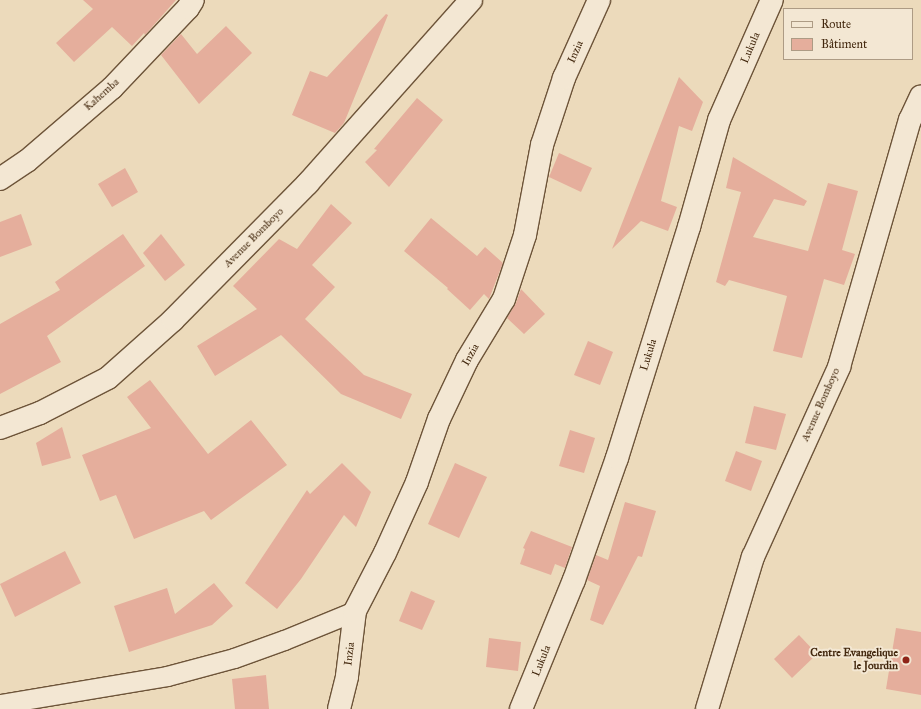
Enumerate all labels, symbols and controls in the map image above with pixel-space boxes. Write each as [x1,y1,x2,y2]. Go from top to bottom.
legend [783,8,913,60]
text: Route [821,17,851,31]
street label: Lukula [739,30,763,66]
text: Bâtiment [821,37,867,51]
street label: Inzia [565,39,587,65]
street label: Kahemba [82,76,122,114]
street label: Avenue Bomboyo [221,205,287,271]
street label: Lukula [638,337,660,373]
street label: Inzia [460,342,482,368]
street label: Avenue Bomboyo [799,366,843,444]
street label: Inzia [342,642,358,666]
street label: Lukula [530,643,554,679]
place label: Centre Evangelique le Jourdin [810,647,898,673]
marker: Centre Evangelique le Jourdin [901,655,911,665]

